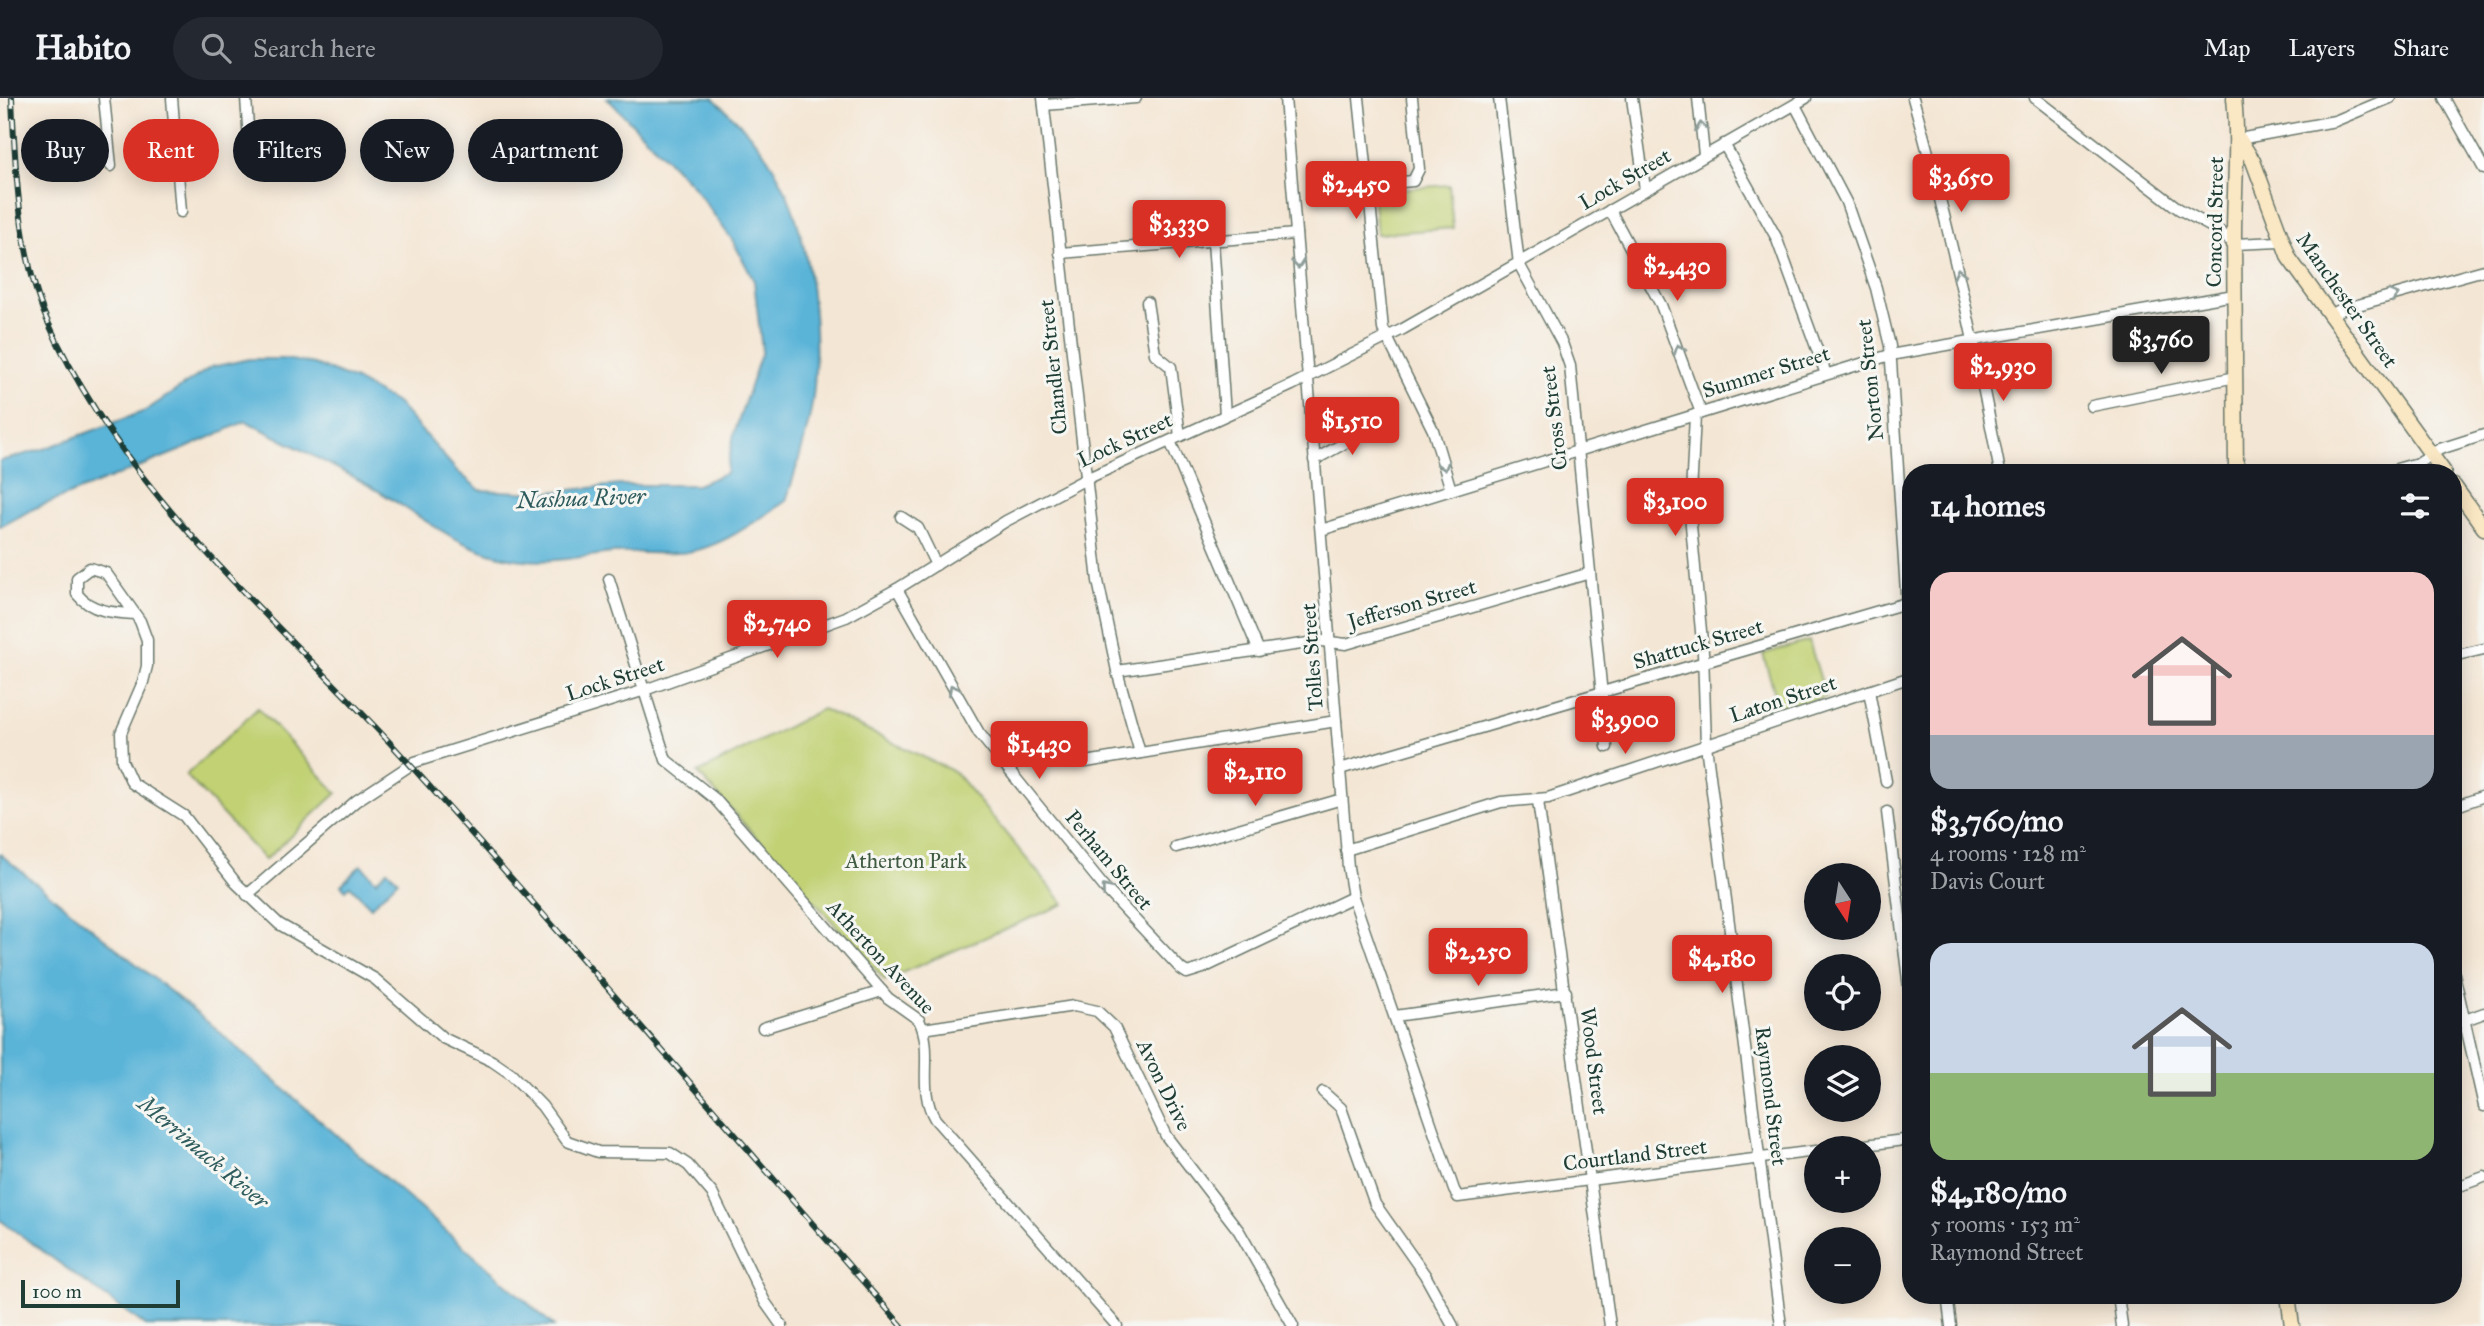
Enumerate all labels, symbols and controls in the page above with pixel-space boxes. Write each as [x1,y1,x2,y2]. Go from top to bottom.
search box [173,17,663,80]
text: Habito [35,28,131,68]
icon: search [197,29,235,67]
text: Search here [253,32,376,64]
text: Map [2204,33,2251,63]
text: Layers [2289,33,2355,63]
text: Share [2393,33,2449,63]
chip: Buy [21,119,109,182]
chip: Rent [123,119,219,182]
chip: Filters [233,119,346,182]
chip: New [360,119,454,182]
chip: Apartment [468,119,623,182]
one-way arrow [1694,121,1709,132]
street label: Lock Street [1575,142,1676,216]
pin: $3,650 [1904,155,2018,214]
street label: Concord Street [2201,156,2229,288]
pin: $2,450 [1299,162,1413,221]
text: $3,650 [1929,163,1993,191]
text: $2,450 [1322,170,1390,198]
pin: $3,330 [1122,200,1236,260]
text: $3,330 [1149,209,1209,237]
street label: Manchester Street [2291,227,2404,373]
pin: $2,430 [1620,244,1734,303]
text: $2,430 [1643,252,1711,280]
one-way arrow [1290,259,1305,270]
one-way arrow [1953,267,1967,279]
one-way arrow [2388,289,2400,303]
street label: Chandler Street [1033,298,1073,436]
pin: $3,760 [2104,316,2218,376]
street label: Norton Street [1851,317,1889,442]
text: $3,760 [2129,325,2194,353]
street label: Summer Street [1699,340,1833,404]
one-way arrow [1673,343,1687,355]
pin: $2,930 [1946,344,2060,403]
text: $2,930 [1970,352,2036,380]
street label: Cross Street [1535,364,1573,472]
pin: $1,510 [1295,398,1409,457]
text: $1,510 [1321,406,1383,434]
street label: Lock Street [1073,407,1177,473]
one-way arrow [1435,460,1450,472]
pin: $3,100 [1618,478,1732,538]
water label: Nashua River [514,482,647,514]
text: $3,100 [1643,487,1707,515]
icon: filters [2396,487,2434,525]
text: 14 homes [1930,488,2045,524]
street label: Jefferson Street [1343,573,1480,635]
pin: $2,740 [720,601,834,660]
street label: Tolles Street [1295,602,1329,712]
text: $2,740 [743,609,811,637]
street label: Shattuck Street [1630,613,1767,675]
icon: home [2119,618,2245,744]
street label: Lock Street [563,651,668,707]
street label: Laton Street [1726,669,1840,728]
one-way arrow [948,684,961,696]
pin: $3,900 [1568,696,1682,756]
text: $3,900 [1591,705,1659,733]
pin: $1,430 [982,722,1096,781]
text: $1,430 [1007,730,1071,758]
pin: $2,110 [1198,748,1312,808]
text: $2,110 [1223,757,1287,785]
text: $3,760/mo [1930,803,2063,839]
street label: Perham Street [1060,805,1159,916]
text: 4 rooms · 128 m² [1930,839,2086,867]
park label: Atherton Park [844,848,967,874]
north arrow [1804,863,1881,940]
map controls [1804,863,1881,1304]
text: Davis Court [1930,867,2045,895]
one-way arrow [1102,884,1114,897]
street label: Atherton Avenue [821,894,941,1020]
pin: $2,250 [1421,928,1535,988]
pin: $4,180 [1665,936,1779,995]
text: $2,250 [1445,937,1511,965]
text: $4,180 [1688,944,1756,972]
button: locate [1804,954,1881,1031]
icon: home [2119,989,2245,1115]
street label: Wood Street [1575,1006,1614,1117]
street label: Raymond Street [1750,1025,1793,1168]
street label: Avon Drive [1130,1034,1197,1135]
button: layers [1804,1045,1881,1122]
water label: Merrimack River [131,1088,276,1216]
street label: Courtland Street [1562,1133,1709,1177]
button: + [1804,1136,1881,1213]
text: $4,180/mo [1930,1174,2067,1210]
text: 5 rooms · 153 m² [1930,1210,2080,1238]
button: − [1804,1227,1881,1304]
text: Raymond Street [1930,1238,2083,1266]
scale bar [21,1277,180,1309]
text: 100 m [32,1280,82,1303]

